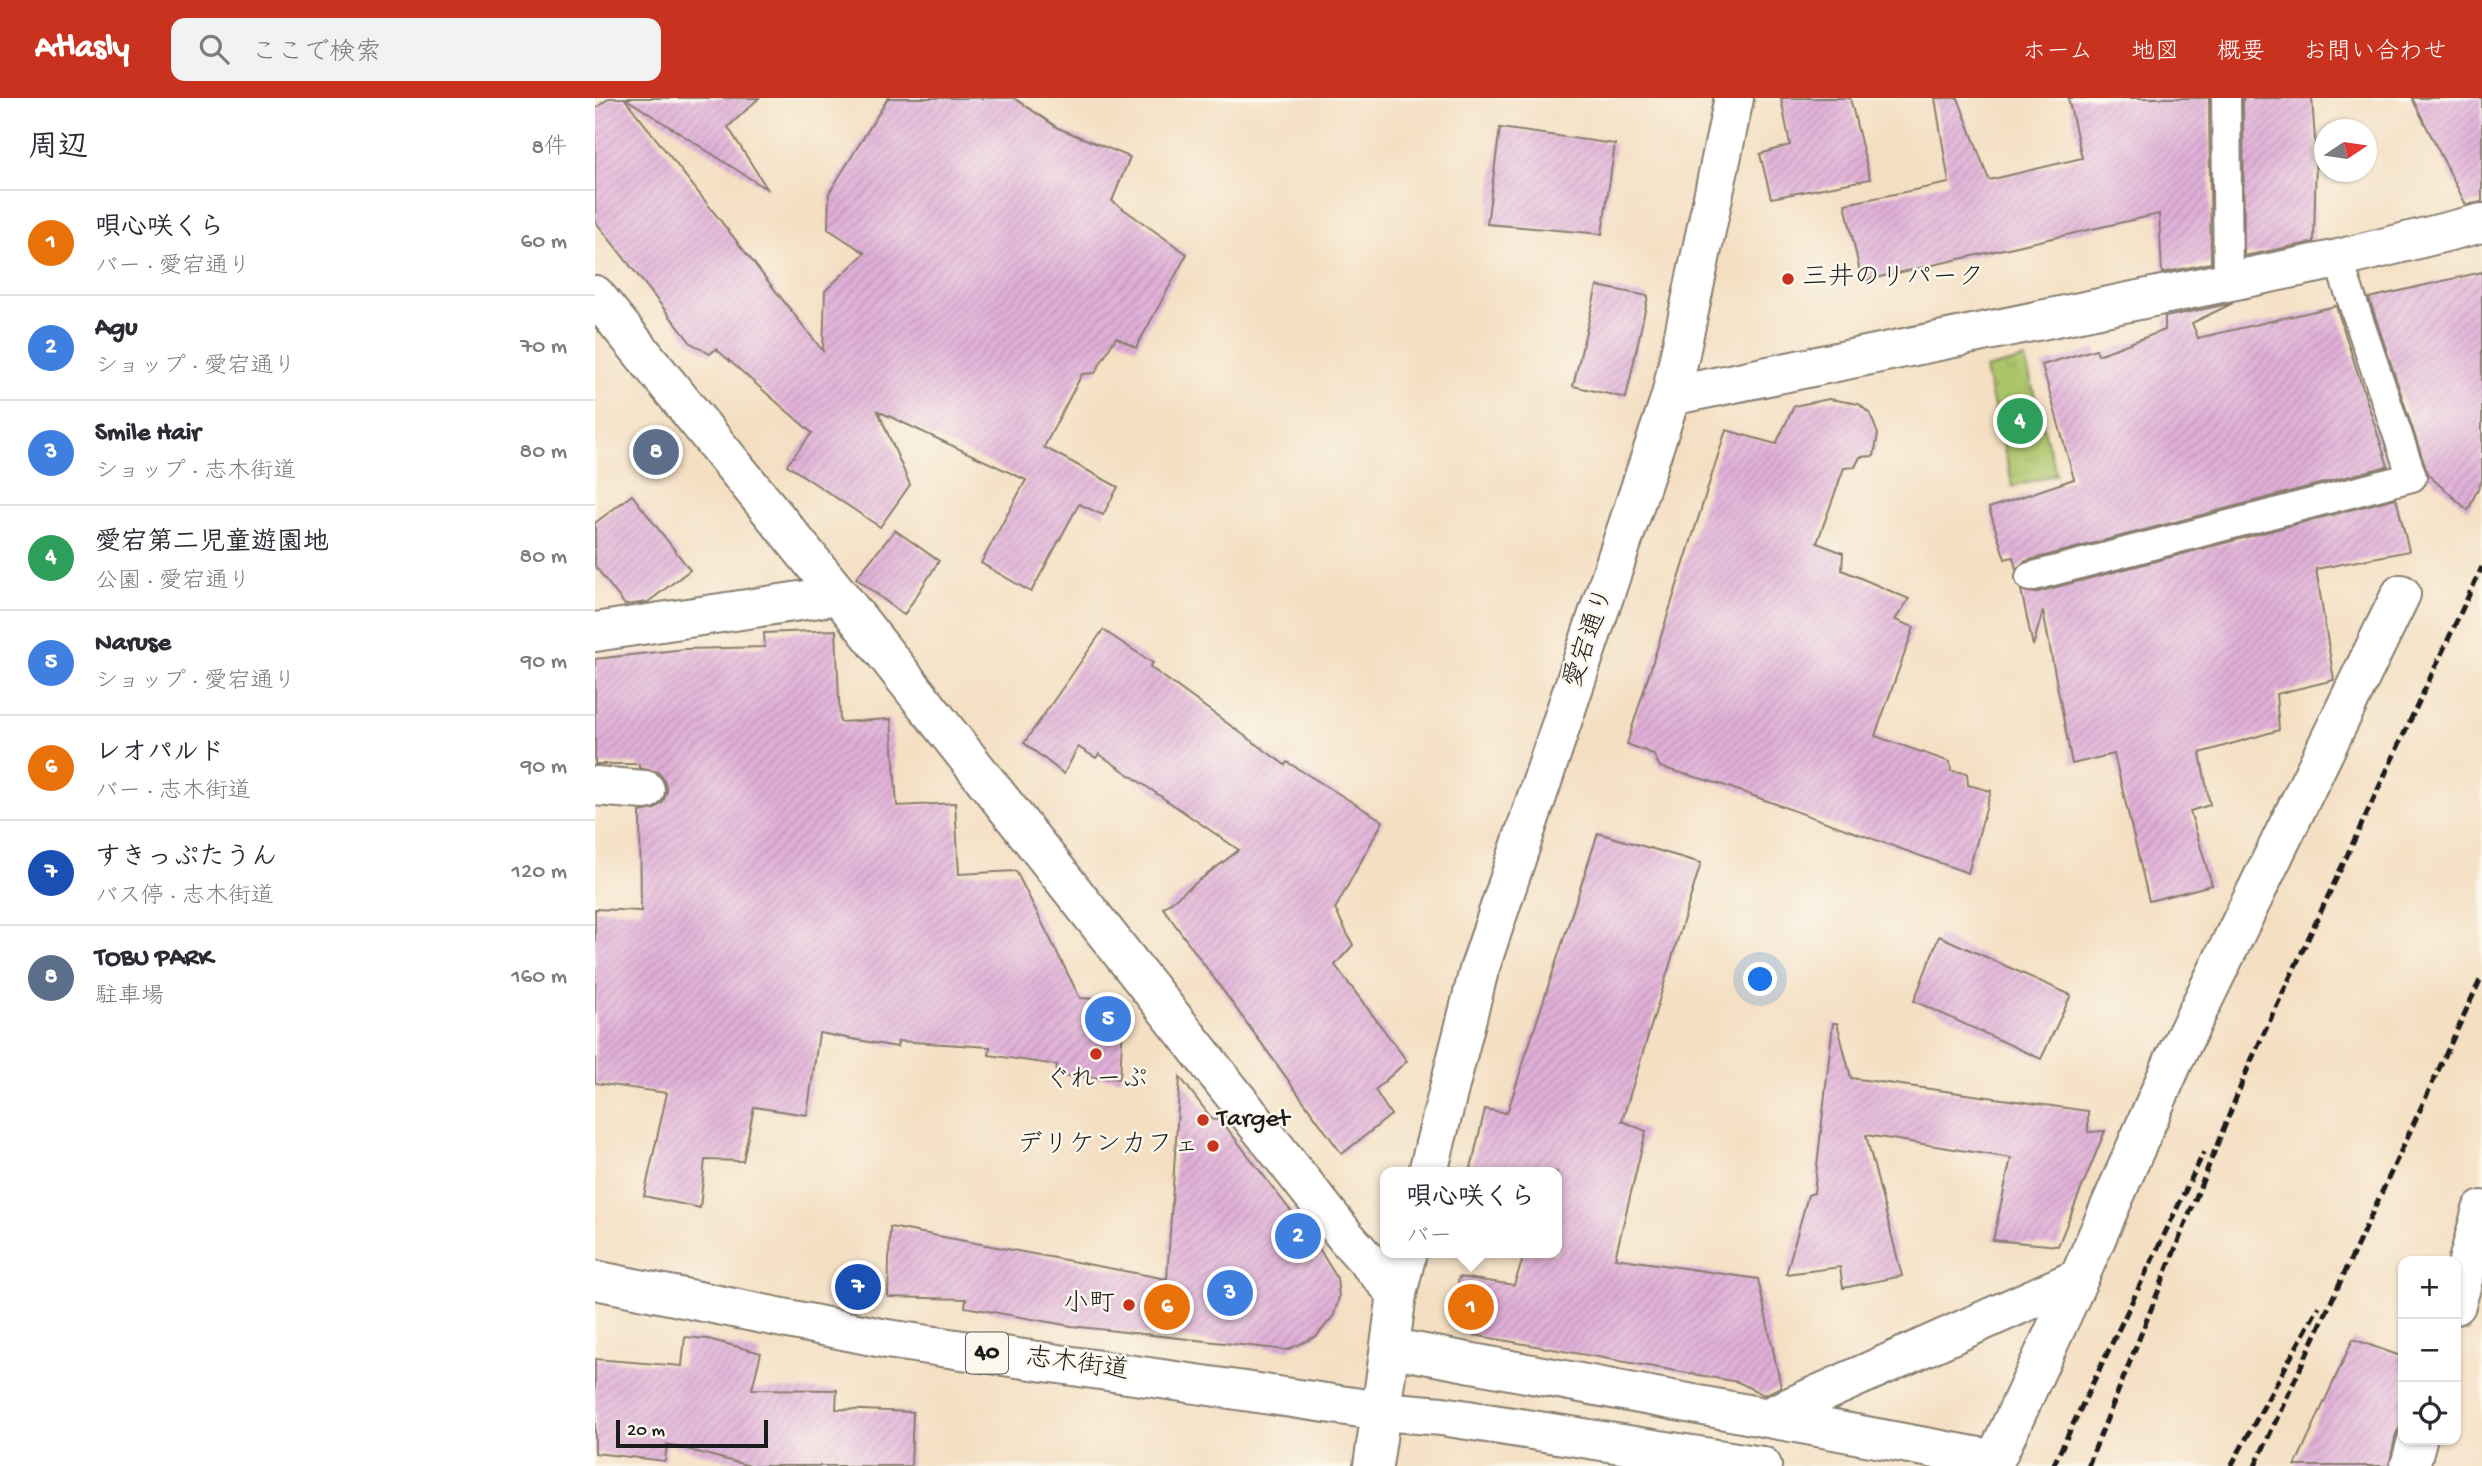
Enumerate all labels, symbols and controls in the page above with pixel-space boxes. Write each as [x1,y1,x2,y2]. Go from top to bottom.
search box [171,18,661,81]
text: Atlasly [35,30,129,68]
icon: search [195,30,233,68]
text: ここで検索 [251,39,381,70]
text: ホーム [2022,39,2093,68]
text: 地図 [2131,39,2179,68]
text: 概要 [2217,39,2265,68]
text: お問い合わせ [2303,39,2447,68]
north arrow [2314,119,2377,182]
text: 周辺 [28,132,88,167]
text: 8件 [531,135,567,162]
text: 唄心咲くら [95,214,225,245]
text: 1 [46,229,56,256]
text: 60 m [521,229,567,256]
text: バー · 愛宕通り [95,254,251,281]
place label: 三井のリパーク [1802,262,1984,295]
marker: 三井のリパーク [1780,271,1796,287]
text: Agu [95,314,137,345]
text: 2 [45,334,57,361]
text: 70 m [520,334,567,361]
text: ショップ · 愛宕通り [95,354,296,381]
pin: 4 [1997,395,2043,447]
text: Smile Hair [95,419,201,450]
pin: 8 [633,426,679,478]
text: 3 [45,439,57,466]
text: 80 m [520,439,567,466]
text: ショップ · 志木街道 [95,459,296,486]
text: 愛宕第二児童遊園地 [95,529,329,560]
text: 4 [46,544,56,571]
text: 80 m [520,544,567,571]
text: 公園 · 愛宕通り [95,569,251,596]
street label: 愛宕通り [1558,583,1623,692]
text: Naruse [95,629,171,660]
text: 5 [45,649,57,676]
text: 90 m [521,649,567,676]
text: ショップ · 愛宕通り [95,669,296,696]
text: レオパルド [95,739,225,770]
text: 6 [45,754,57,781]
text: 90 m [521,754,567,781]
text: バー · 志木街道 [95,779,251,806]
text: すきっぷたうん [95,844,277,875]
text: 7 [45,859,57,886]
text: 120 m [512,859,567,886]
text: バス停 · 志木街道 [95,884,274,911]
text: TOBU PARK [95,944,213,975]
your location [1743,962,1777,996]
text: 8 [45,964,57,991]
text: 160 m [511,964,567,991]
text: 駐車場 [95,984,164,1011]
pin: 5 [1085,993,1131,1045]
marker: ぐれーぷ [1088,1046,1104,1062]
place label: ぐれーぷ [1044,1066,1148,1097]
place label: Target [1215,1105,1292,1136]
marker: Target [1195,1112,1211,1128]
place label: デリケンカフェ [1017,1131,1199,1162]
marker: デリケンカフェ [1205,1138,1221,1154]
popup [1380,1167,1562,1258]
text: 唄心咲くら [1406,1184,1536,1215]
pin: 2 [1275,1210,1321,1262]
text: バー [1406,1224,1452,1251]
map controls [2398,1256,2461,1445]
button: + [2398,1256,2461,1319]
pin: 7 [835,1261,881,1313]
pin: 3 [1207,1267,1253,1319]
pin: 6 [1144,1281,1190,1333]
pin: 1 [1448,1281,1494,1333]
place label: 小町 [1063,1289,1115,1321]
marker: 小町 [1121,1297,1137,1313]
button: − [2398,1319,2461,1382]
road number: 40 [966,1332,1008,1373]
street label: 志木街道 [1023,1341,1131,1389]
button: locate [2398,1382,2461,1445]
scale bar [616,1417,768,1449]
text: 20 m [627,1420,665,1443]

